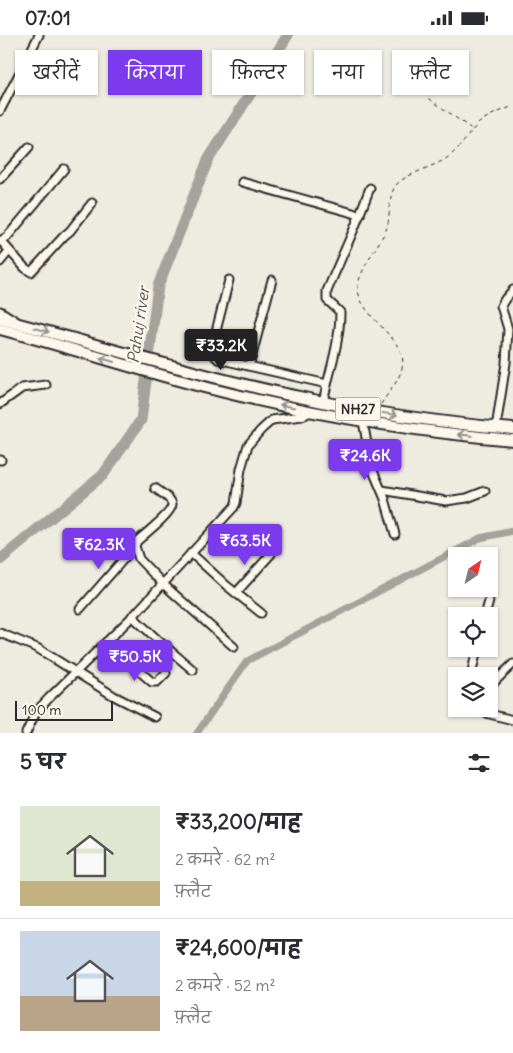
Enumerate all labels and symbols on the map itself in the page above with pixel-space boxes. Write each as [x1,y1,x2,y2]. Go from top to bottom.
water label: Pahuj river [123,283,154,365]
one-way arrow [34,326,50,335]
pin: ₹33.2K [180,329,262,371]
one-way arrow [99,354,115,364]
road number: NH27 [336,397,380,421]
one-way arrow [279,401,295,410]
one-way arrow [382,409,398,419]
one-way arrow [457,430,473,440]
pin: ₹24.6K [324,439,406,481]
pin: ₹63.5K [204,523,286,566]
pin: ₹62.3K [58,527,140,570]
north arrow [448,547,498,597]
pin: ₹50.5K [94,639,176,682]
scale bar [15,698,112,721]

